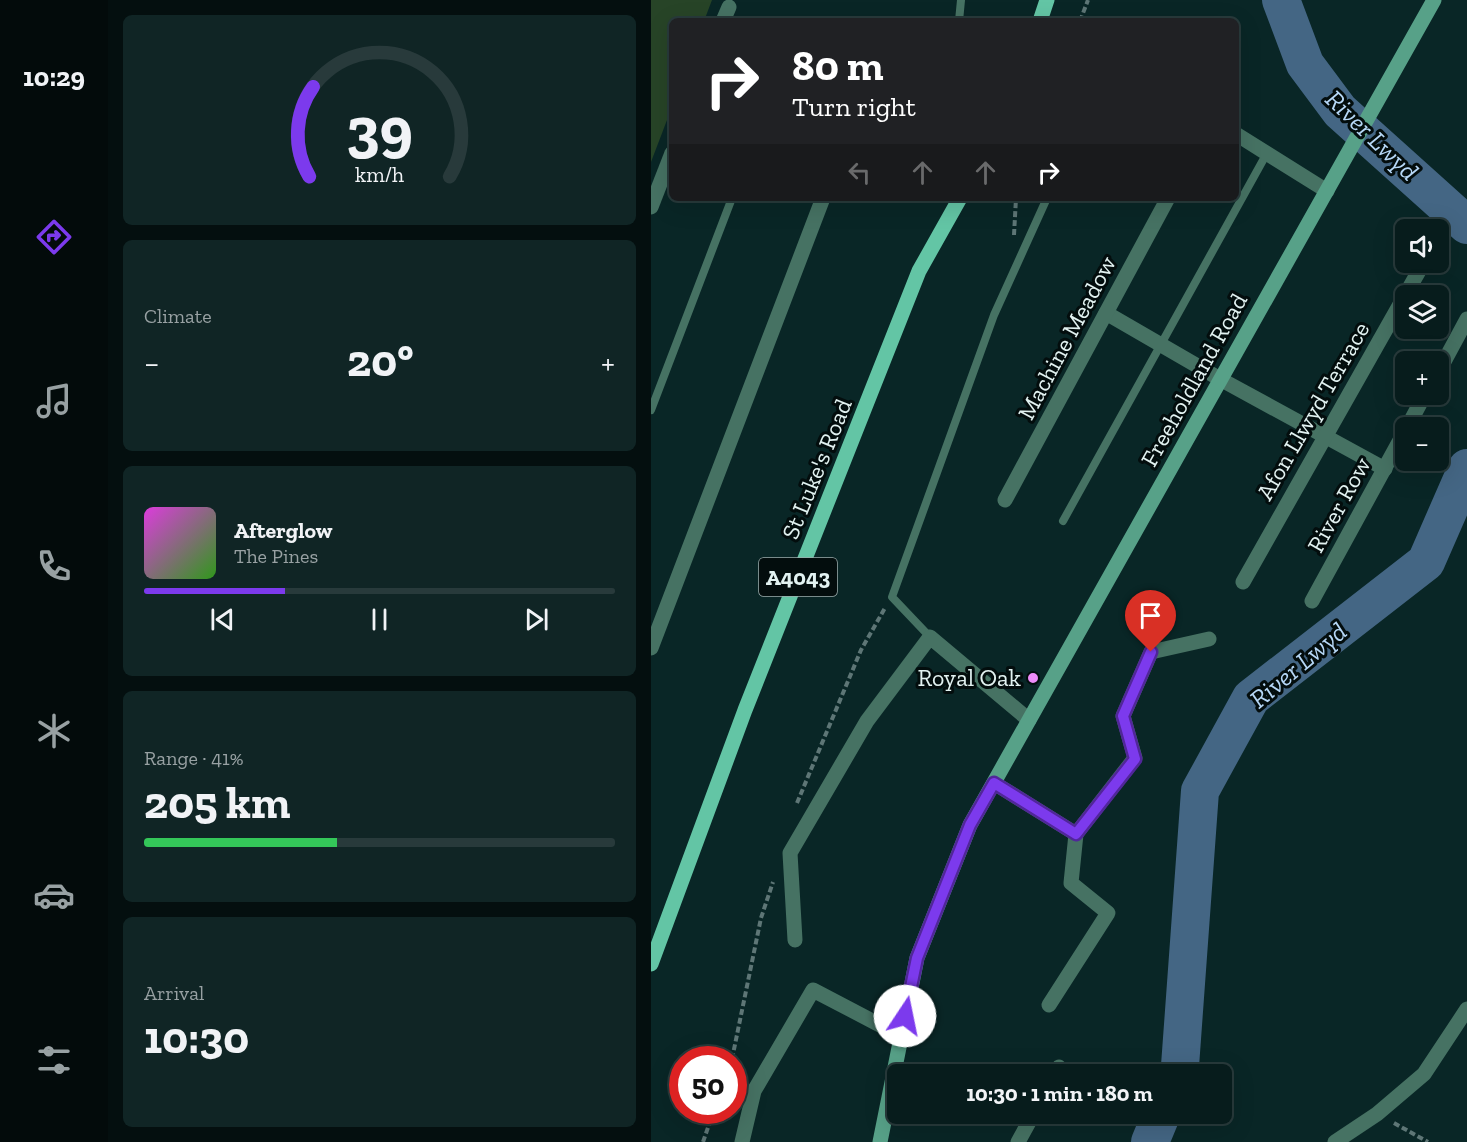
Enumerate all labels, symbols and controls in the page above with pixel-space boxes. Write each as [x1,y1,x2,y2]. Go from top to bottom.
text: 80 m [792,40,883,91]
icon: right [693,42,771,120]
text: 10:29 [23,61,85,93]
water label: River Lwyd [1319,83,1425,187]
text: Turn right [792,91,916,123]
text: 39 [346,92,413,167]
icon: left [843,156,876,189]
icon: ahead [906,156,939,189]
icon: ahead [969,156,1002,189]
icon: right [1032,156,1065,189]
text: km/h [355,163,404,188]
icon: directions [33,216,75,258]
map controls [1395,219,1449,471]
button: sound [1395,219,1449,273]
street label: Machine Meadow [1011,250,1122,425]
button: layers [1395,285,1449,339]
street label: Freeholdland Road [1134,288,1253,471]
text: Climate [144,304,212,328]
street label: Afon Llwyd Terrace [1250,316,1375,505]
text: 20° [347,334,413,388]
text: − [144,343,159,382]
text: + [601,343,615,382]
button: + [1395,351,1449,405]
icon: music [33,380,75,422]
street label: St Luke's Road [775,394,858,543]
button: − [1395,417,1449,471]
street label: River Row [1301,452,1377,557]
text: Afterglow [234,517,332,544]
text: The Pines [234,544,318,568]
icon: phone [33,545,75,587]
road number: A4043 [759,558,837,596]
pin [1125,590,1176,652]
icon: arrive [1134,599,1167,632]
icon: previous [206,603,239,636]
icon: pause [363,603,396,636]
icon: next [520,603,553,636]
water label: River Lwyd [1243,615,1353,715]
place label: Royal Oak [917,663,1022,692]
marker: Royal Oak [1026,671,1040,685]
icon: climate [33,710,75,752]
text: Range · 41% [144,746,244,770]
text: 205 km [144,776,290,830]
icon: car [33,874,75,916]
text: Arrival [144,981,204,1005]
position arrow [873,984,937,1048]
text: 10:30 [144,1011,249,1065]
icon: filters [33,1039,75,1081]
speed limit sign: 50 [669,1046,747,1124]
text: 10:30 · 1 min · 180 m [966,1080,1153,1107]

